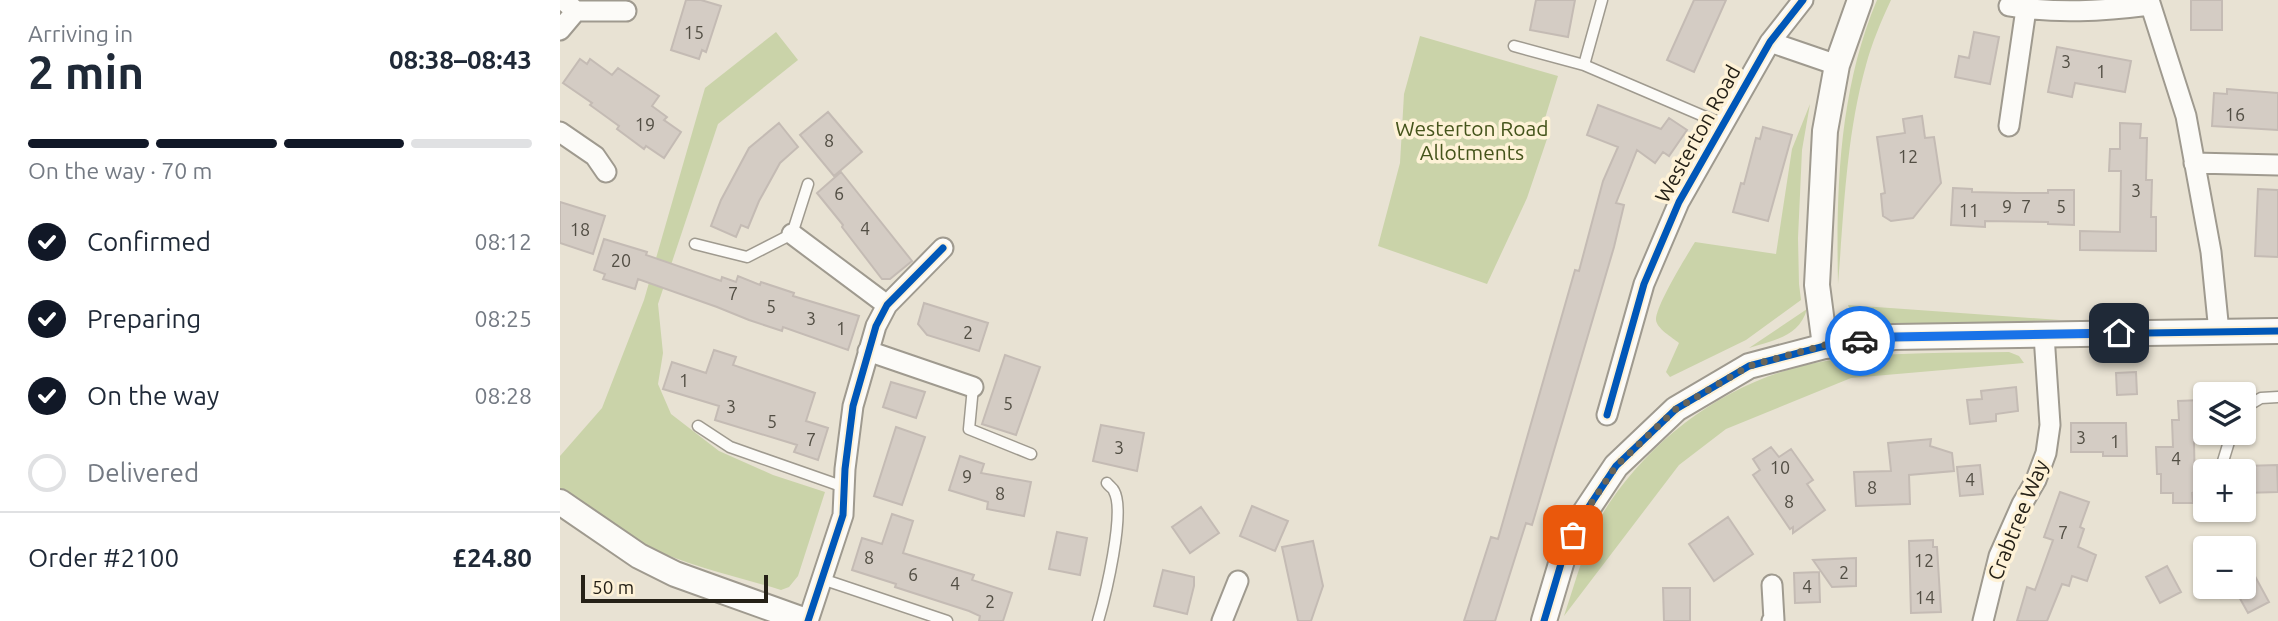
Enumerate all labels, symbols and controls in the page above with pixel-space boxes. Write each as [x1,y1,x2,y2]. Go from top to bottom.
text: Arriving in [28,21,133,46]
house number: 15 [684,22,704,42]
text: 08:38–08:43 [389,45,532,74]
text: 2 min [28,46,144,98]
house number: 3 [2061,51,2071,71]
street label: Westerton Road [1649,61,1745,206]
house number: 1 [2096,61,2106,81]
house number: 16 [2225,104,2245,124]
house number: 19 [635,114,655,134]
park label: Westerton Road Allotments [1395,116,1549,164]
house number: 8 [824,130,834,150]
house number: 12 [1898,146,1918,166]
text: On the way · 70 m [28,158,212,183]
house number: 3 [2131,180,2141,200]
house number: 6 [834,183,844,203]
house number: 9 [2002,196,2012,216]
house number: 7 [2021,196,2031,216]
house number: 5 [2056,196,2066,216]
house number: 11 [1959,200,1979,220]
house number: 4 [860,218,870,238]
house number: 18 [570,219,590,239]
icon: check [28,223,66,261]
text: Confirmed [87,227,211,256]
text: 08:12 [474,229,532,254]
house number: 20 [611,250,631,270]
house number: 7 [728,283,738,303]
house number: 5 [766,296,776,316]
icon: check [28,300,66,338]
pin [2089,303,2149,363]
text: Preparing [87,304,201,333]
text: 08:25 [474,306,532,331]
courier [1825,306,1895,376]
house number: 3 [806,308,816,328]
icon: home [2100,314,2138,352]
house number: 1 [836,318,846,338]
house number: 2 [963,322,973,342]
icon: car [1841,322,1879,360]
house number: 1 [679,370,689,390]
icon: check [28,377,66,415]
text: On the way [87,381,219,410]
map controls [2193,382,2256,599]
button: layers [2193,382,2256,445]
text: 08:28 [474,383,532,408]
house number: 5 [1003,393,1013,413]
house number: 3 [726,396,736,416]
house number: 5 [767,411,777,431]
house number: 3 [2076,427,2086,447]
house number: 7 [806,429,816,449]
house number: 1 [2110,431,2120,451]
house number: 3 [1114,437,1124,457]
house number: 4 [2171,448,2181,468]
street label: Crabtree Way [1982,456,2052,583]
house number: 10 [1770,457,1790,477]
text: Delivered [87,458,199,487]
button: + [2193,459,2256,522]
house number: 9 [962,466,972,486]
house number: 4 [1965,469,1975,489]
house number: 8 [1867,477,1877,497]
house number: 8 [995,483,1005,503]
house number: 8 [1784,491,1794,511]
pin [1543,505,1603,565]
icon: bag [1554,516,1592,554]
house number: 7 [2058,522,2068,542]
button: − [2193,536,2256,599]
text: Order #2100 [28,543,179,572]
text: £24.80 [452,543,532,572]
house number: 8 [864,547,874,567]
house number: 12 [1914,550,1934,570]
house number: 2 [1839,562,1849,582]
house number: 6 [908,564,918,584]
scale bar [581,572,768,604]
house number: 4 [950,573,960,593]
text: 50 m [592,576,634,598]
house number: 4 [1802,576,1812,596]
house number: 14 [1915,587,1935,607]
house number: 2 [985,591,995,611]

